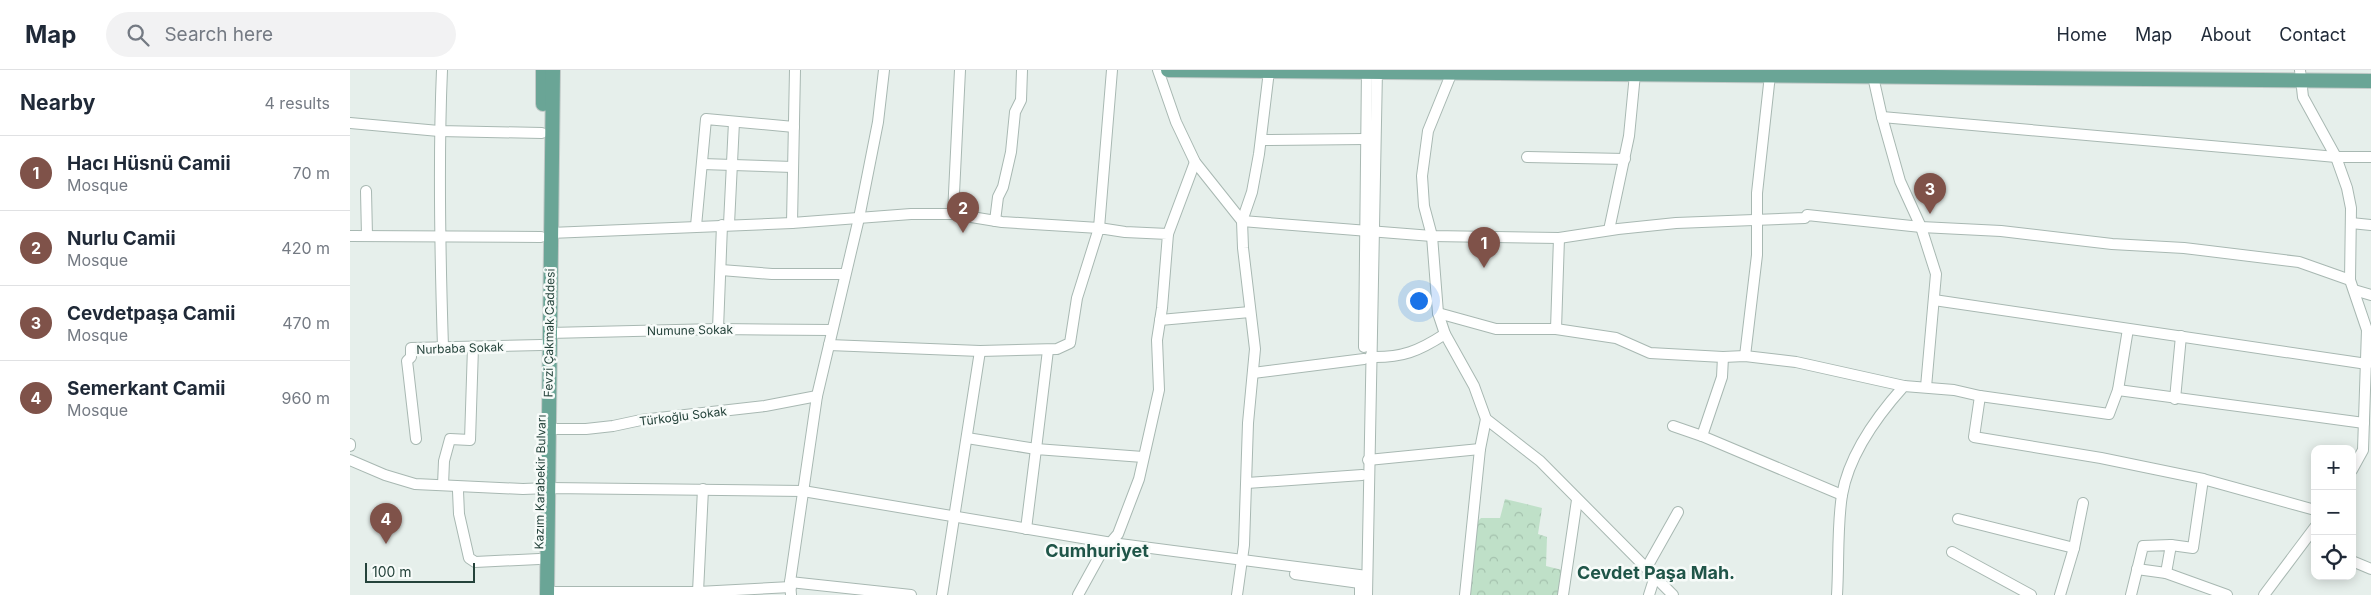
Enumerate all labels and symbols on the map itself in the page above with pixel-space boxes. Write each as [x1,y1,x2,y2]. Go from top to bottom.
pin: 3 [1914,173,1946,214]
pin: 2 [947,192,979,233]
pin: 1 [1468,227,1500,268]
street label: Fevzi Çakmak Caddesi [540,268,558,398]
your location [1406,288,1432,314]
street label: Numune Sokak [647,322,734,338]
street label: Nurbaba Sokak [416,339,504,357]
street label: Türkoğlu Sokak [638,403,728,429]
street label: Kazım Karabekir Bulvarı [531,414,549,550]
pin: 4 [370,503,402,544]
district label: Cumhuriyet [1045,540,1149,561]
scale bar [365,560,475,583]
district label: Cevdet Paşa Mah. [1577,562,1735,583]

